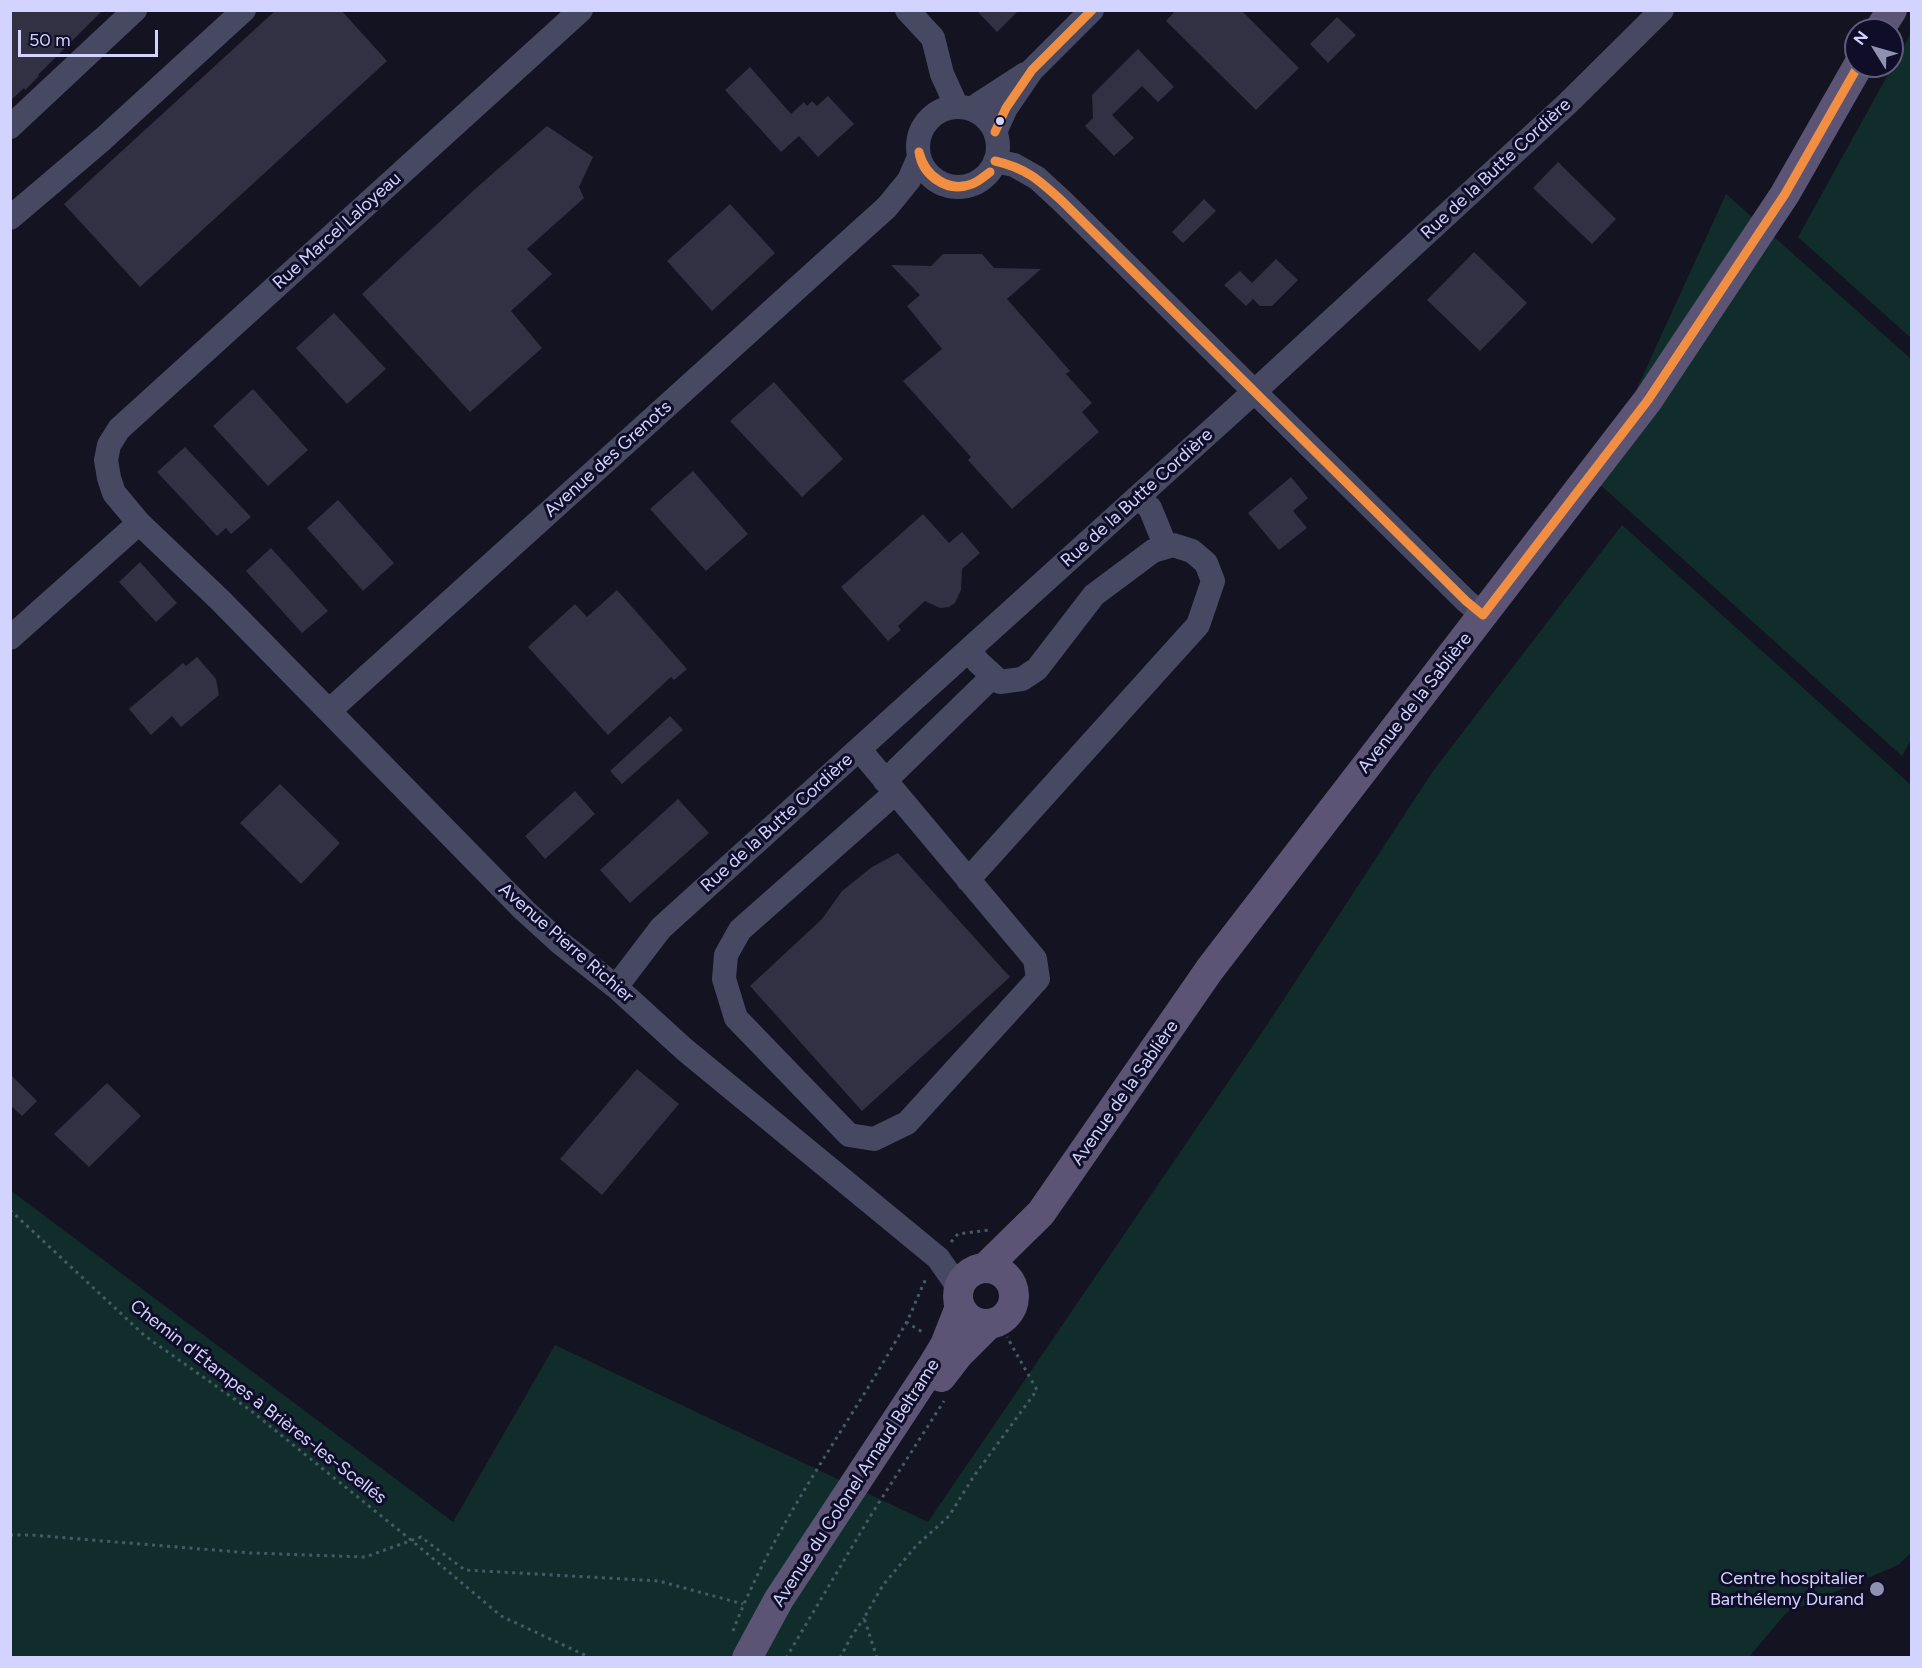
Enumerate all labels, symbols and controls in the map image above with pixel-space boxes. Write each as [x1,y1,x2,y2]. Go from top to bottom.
scale bar [21,18,160,56]
north arrow [1844,18,1904,78]
text: N [1850,27,1872,49]
text: 50 m [29,29,71,51]
street label: Rue de la Butte Cordière [1417,94,1575,244]
unlabelled marker [994,115,1006,127]
street label: Rue Marcel Laloyeau [268,168,406,294]
street label: Avenue des Grenots [540,396,676,522]
street label: Rue de la Butte Cordière [1057,424,1217,572]
street label: Avenue de la Sablière [1353,628,1477,778]
street label: Rue de la Butte Cordière [697,749,857,897]
street label: Avenue Pierre Richier [494,879,638,1007]
street label: Avenue de la Sablière [1067,1016,1183,1170]
street label: Chemin d'Étampes à Brières-les-Scellés [126,1295,390,1509]
street label: Avenue du Colonel Arnaud Beltrame [768,1355,944,1611]
place label: Centre hospitalier Barthélemy Durand [1710,1568,1864,1610]
marker: Centre hospitalier Barthélemy Durand [1868,1580,1886,1598]

